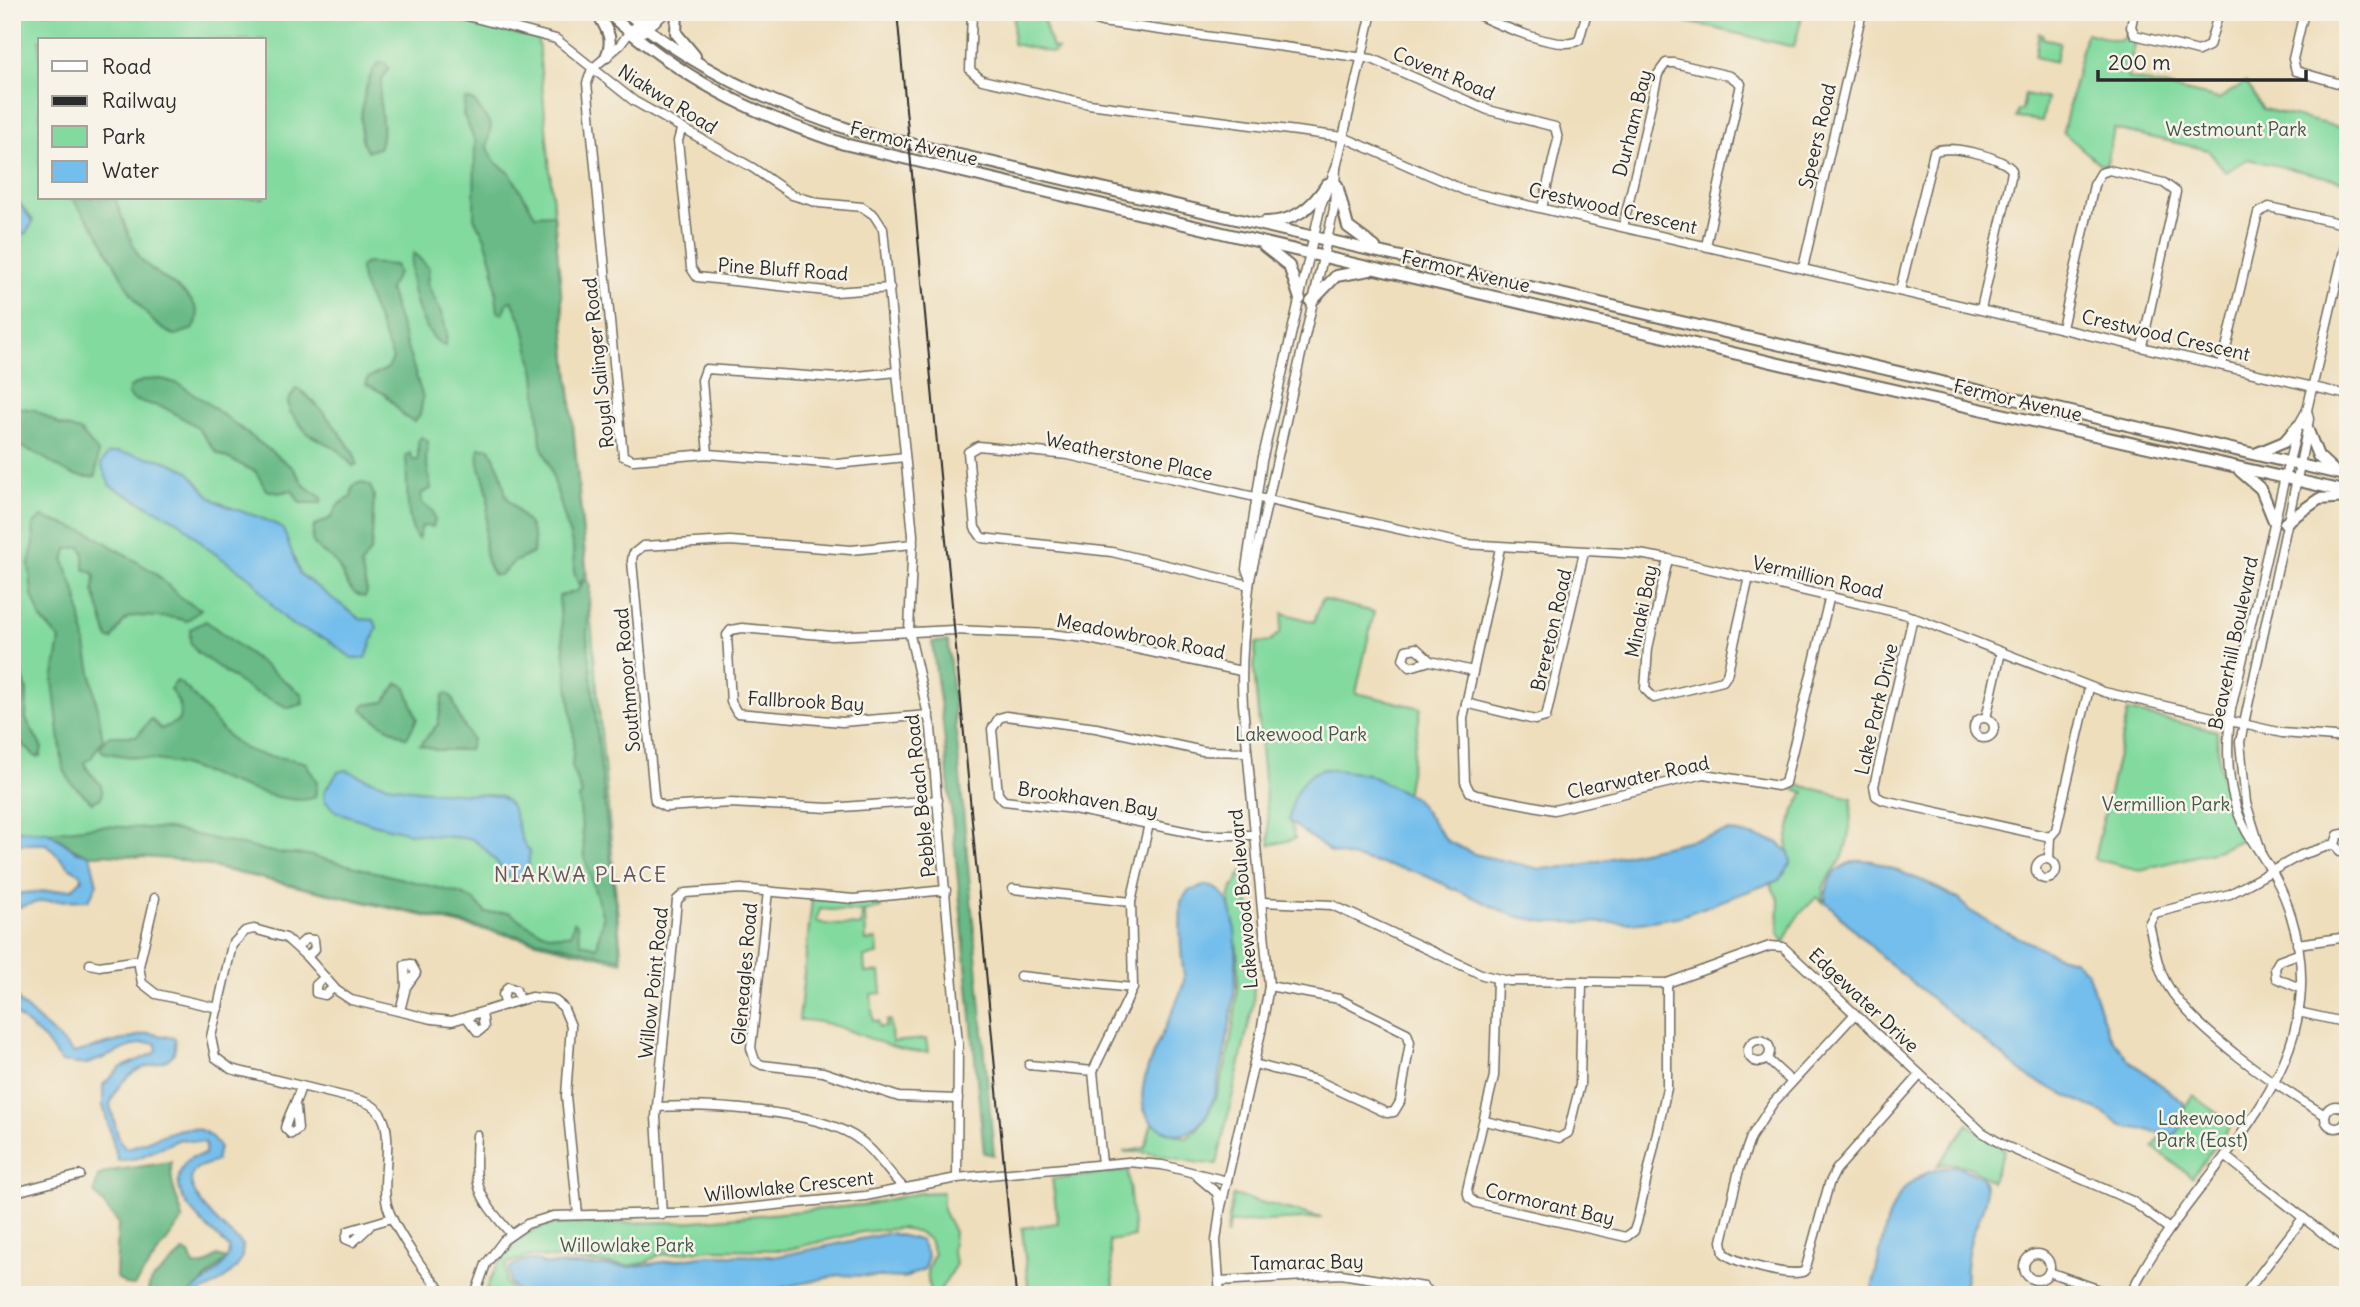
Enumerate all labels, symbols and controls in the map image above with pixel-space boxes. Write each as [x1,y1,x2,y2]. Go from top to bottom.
legend [38,38,266,200]
scale bar [2098,38,2306,82]
street label: Covent Road [1389,41,1499,105]
text: 200 m [2108,49,2171,76]
text: Road [102,53,151,80]
street label: Niakwa Road [614,59,722,139]
street label: Durham Bay [1607,67,1657,179]
street label: Speers Road [1793,81,1841,191]
text: Railway [102,87,177,114]
street label: Fermor Avenue [848,116,980,170]
park label: Westmount Park [2165,117,2307,141]
text: Park [102,123,145,150]
text: Water [102,157,160,184]
street label: Crestwood Crescent [1526,177,1700,239]
street label: Fermor Avenue [1399,245,1533,297]
street label: Pine Bluff Road [717,252,849,286]
street label: Royal Salinger Road [577,276,619,450]
street label: Crestwood Crescent [2079,304,2253,366]
street label: Fermor Avenue [1951,374,2085,426]
street label: Weatherstone Place [1043,427,1215,485]
street label: Vermillion Road [1750,550,1886,604]
street label: Beaverhill Boulevard [2203,554,2263,732]
street label: Minaki Bay [1620,563,1662,659]
street label: Brereton Road [1525,567,1577,693]
street label: Southmoor Road [609,607,645,753]
street label: Meadowbrook Road [1055,608,1227,664]
street label: Lake Park Drive [1849,641,1903,777]
street label: Fallbrook Bay [747,686,865,716]
street label: Pebble Beach Road [899,713,941,879]
park label: Lakewood Park [1235,722,1367,746]
street label: Clearwater Road [1565,750,1711,804]
street label: Brookhaven Bay [1016,776,1160,822]
park label: Vermillion Park [2102,792,2230,816]
street label: Lakewood Boulevard [1223,808,1263,990]
district label: NIAKWA PLACE [494,861,668,888]
street label: Gleneagles Road [726,902,762,1046]
street label: Willow Point Road [633,906,673,1060]
street label: Edgewater Drive [1804,943,1924,1057]
park label: Lakewood Park (East) [2156,1106,2248,1152]
street label: Willowlake Crescent [703,1165,875,1207]
street label: Cormorant Bay [1483,1177,1617,1231]
park label: Willowlake Park [560,1233,694,1257]
street label: Tamarac Bay [1250,1249,1364,1275]

